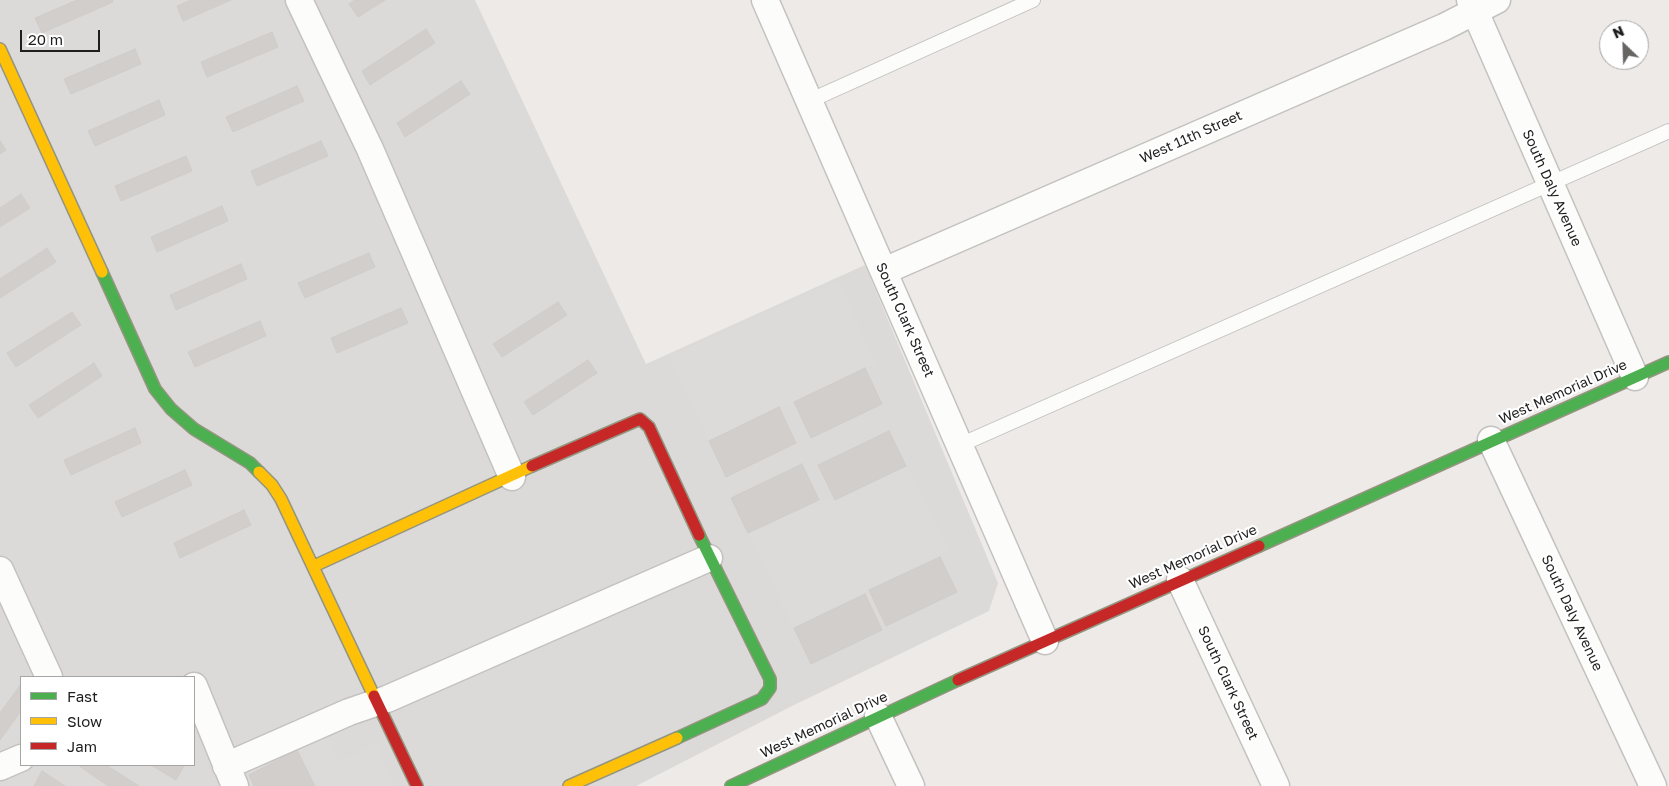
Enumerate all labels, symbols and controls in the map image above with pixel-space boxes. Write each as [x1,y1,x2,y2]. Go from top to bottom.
scale bar [22,20,102,52]
north arrow [1599,20,1649,70]
text: N [1610,22,1626,42]
text: 20 m [28,30,63,48]
street label: West 11th Street [1137,107,1245,167]
street label: South Daly Avenue [1519,127,1585,249]
street label: South Clark Street [872,260,938,380]
street label: West Memorial Drive [1496,356,1630,428]
street label: West Memorial Drive [1126,521,1260,593]
street label: South Daly Avenue [1538,552,1606,674]
street label: South Clark Street [1194,623,1262,743]
legend [20,676,195,766]
text: Fast [67,687,98,705]
street label: West Memorial Drive [758,688,890,762]
text: Slow [67,712,102,730]
text: Jam [67,737,97,755]

